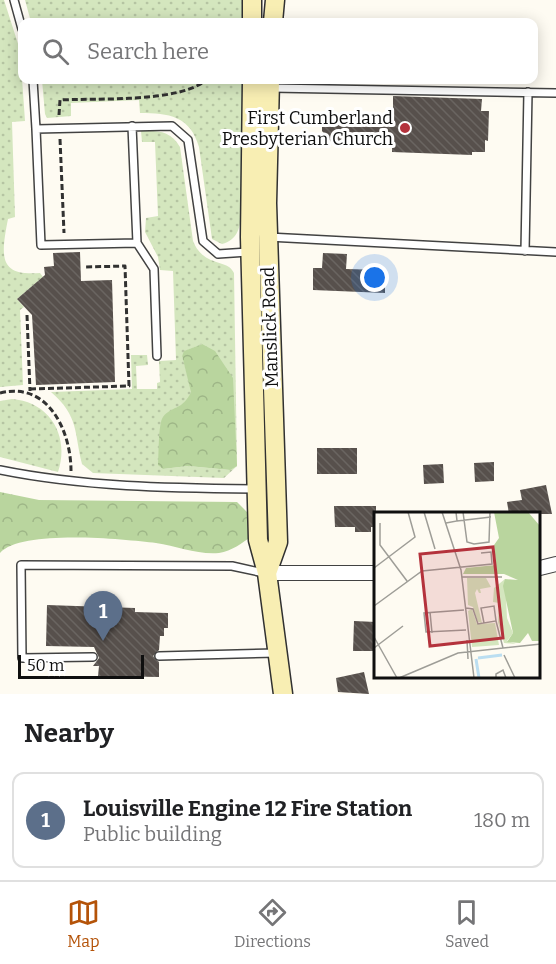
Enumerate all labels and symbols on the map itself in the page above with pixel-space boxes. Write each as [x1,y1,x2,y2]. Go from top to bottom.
place label: First Cumberland Presbyterian Church [222,107,393,150]
marker: First Cumberland Presbyterian Church [398,121,412,135]
your location [360,263,389,292]
street label: Manslick Road [257,266,283,388]
inset map [374,512,541,679]
pin: 1 [84,592,122,641]
scale bar [18,652,144,680]

